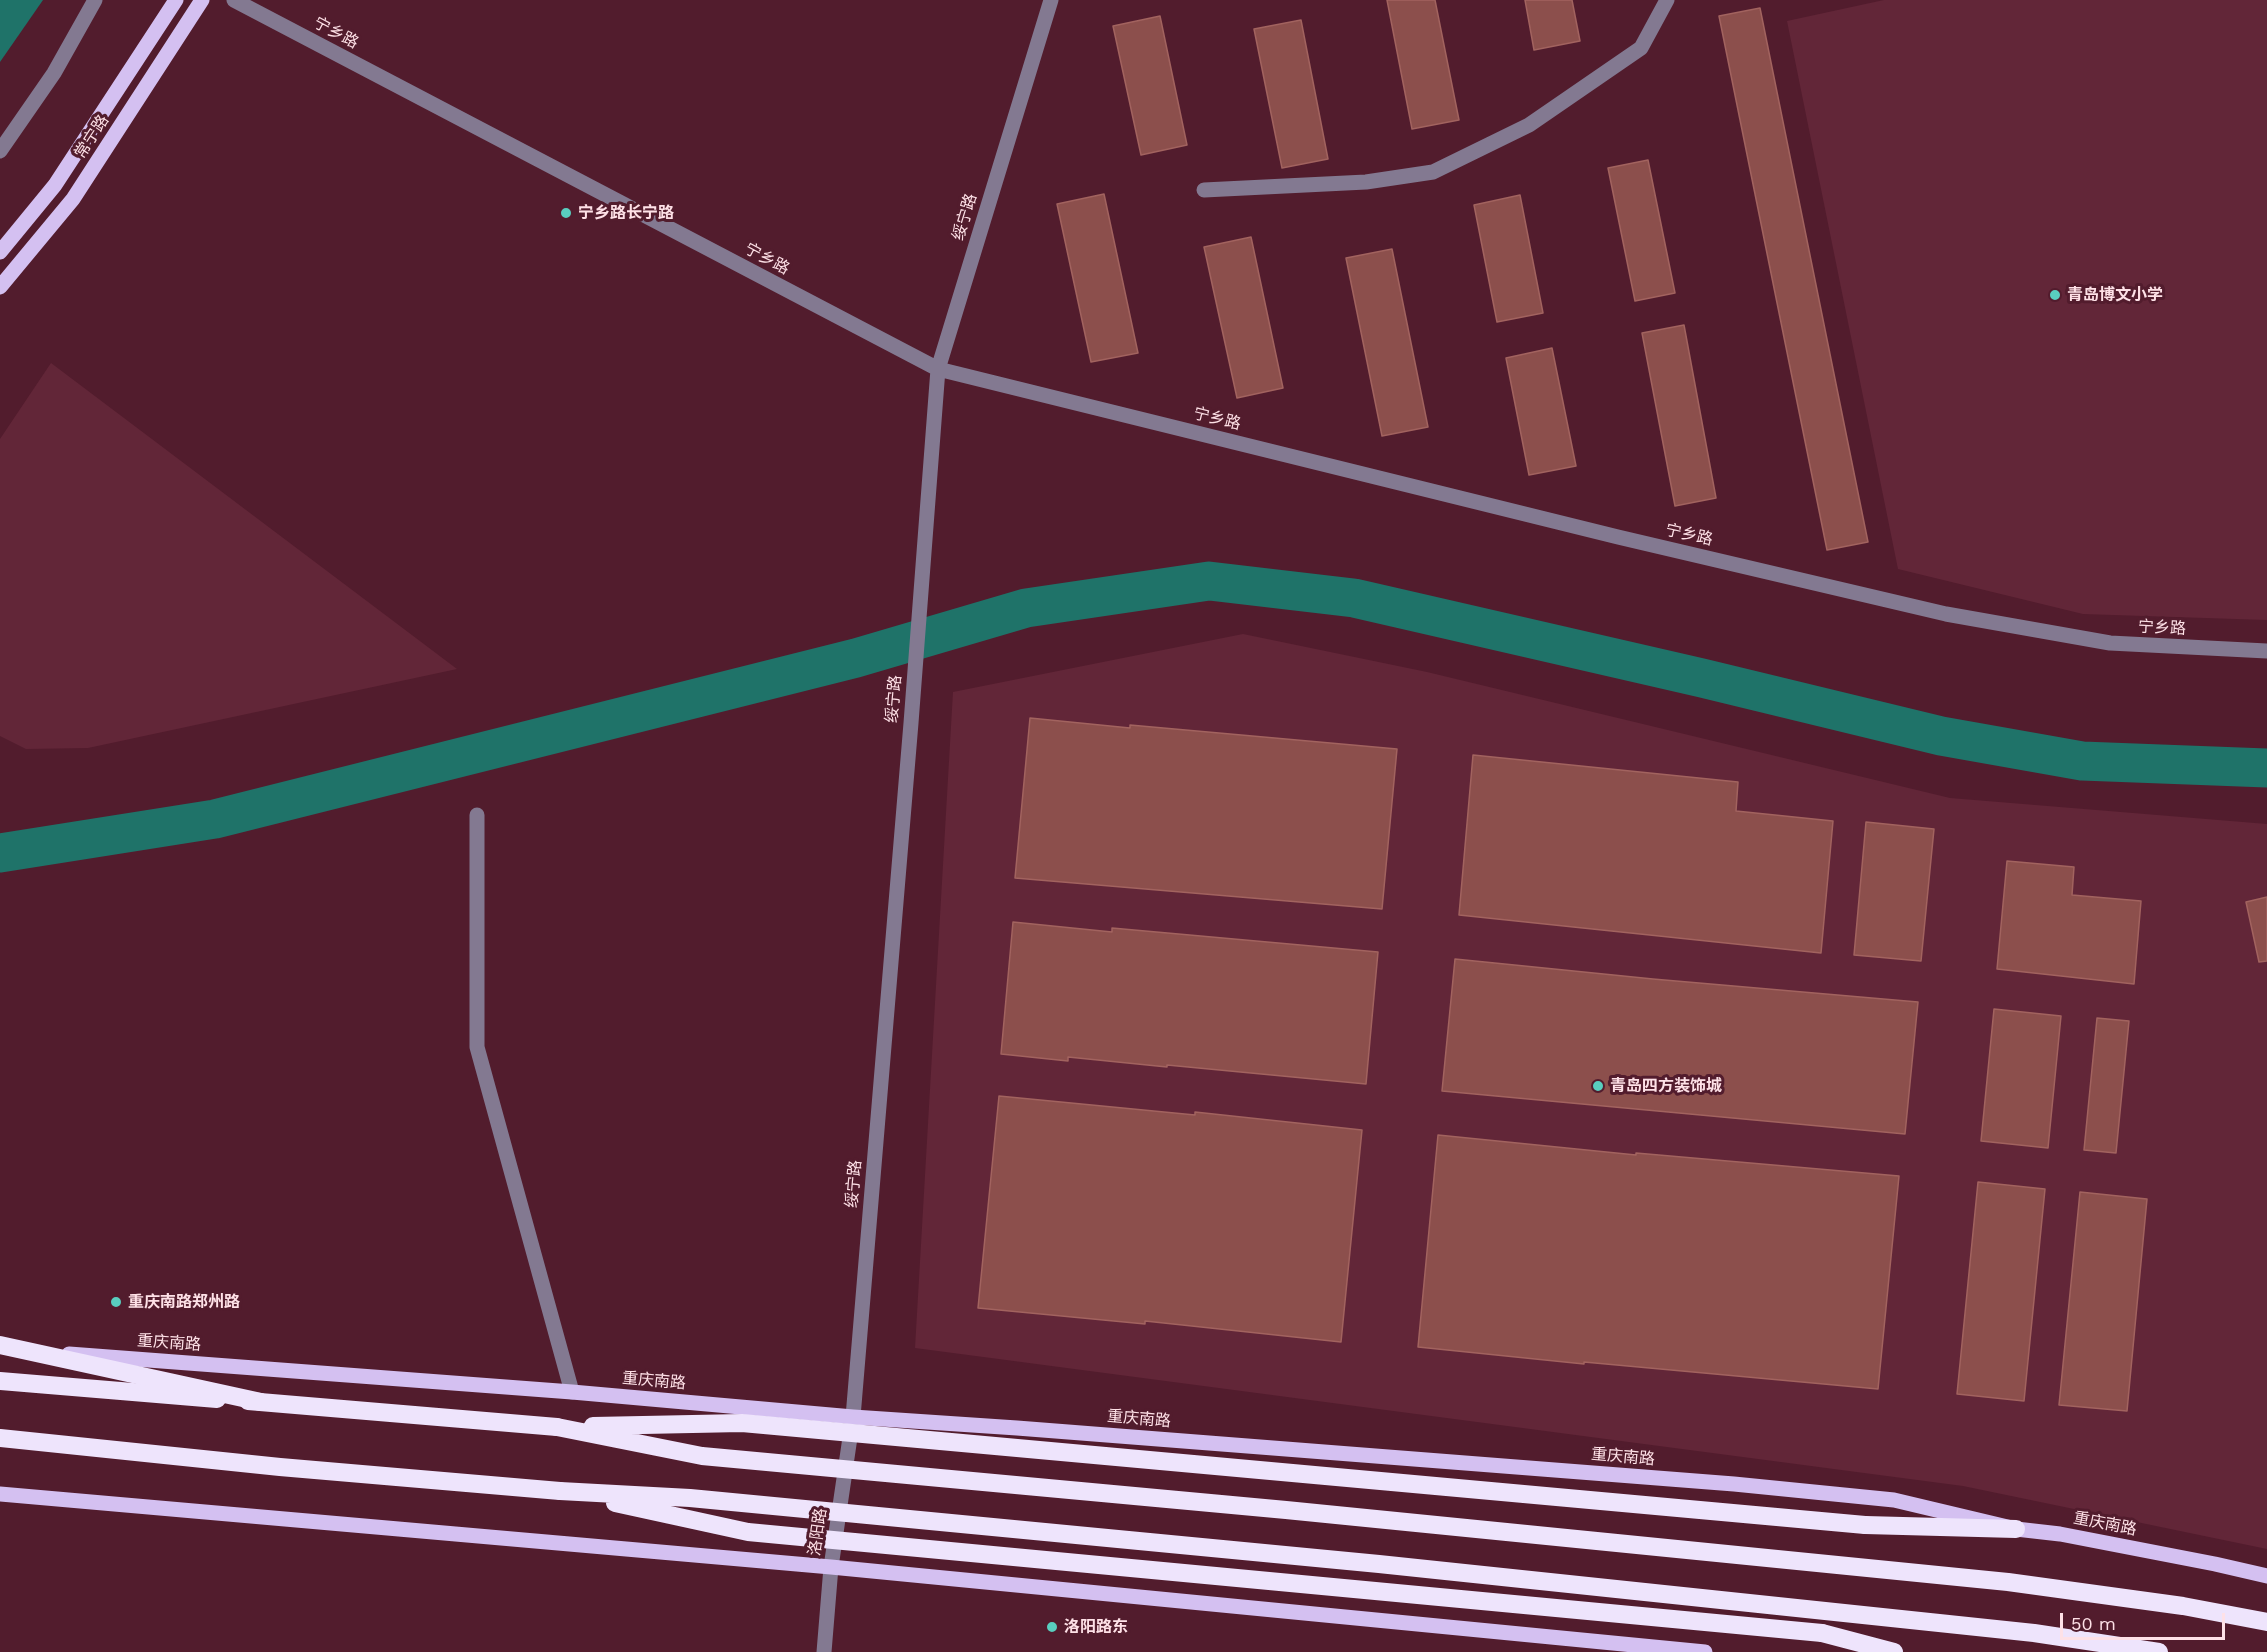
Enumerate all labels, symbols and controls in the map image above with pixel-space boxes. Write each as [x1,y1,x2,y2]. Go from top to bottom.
street label: 宁乡路 [310,13,362,53]
street label: 常宁路 [71,112,113,162]
street label: 绥宁路 [949,191,981,243]
place label: 宁乡路长宁路 [578,203,674,223]
marker: 宁乡路长宁路 [559,206,573,220]
street label: 宁乡路 [741,239,793,279]
place label: 青岛博文小学 [2067,285,2163,305]
marker: 青岛博文小学 [2048,288,2062,302]
street label: 宁乡路 [1191,404,1243,434]
street label: 宁乡路 [1663,520,1715,550]
street label: 宁乡路 [2138,617,2186,639]
street label: 绥宁路 [882,674,906,724]
place label: 青岛四方装饰城 [1610,1076,1722,1096]
marker: 青岛四方装饰城 [1591,1079,1605,1093]
street label: 绥宁路 [842,1159,866,1209]
place label: 重庆南路郑州路 [128,1292,240,1312]
marker: 重庆南路郑州路 [109,1295,123,1309]
street label: 重庆南路 [136,1331,202,1355]
street label: 重庆南路 [621,1369,687,1393]
street label: 重庆南路 [1106,1407,1172,1431]
street label: 重庆南路 [1590,1445,1656,1469]
street label: 洛阳路 [805,1507,831,1557]
street label: 重庆南路 [2072,1508,2138,1540]
scale bar [2063,1601,2228,1639]
text: 50 m [2071,1613,2116,1634]
place label: 洛阳路东 [1064,1617,1128,1637]
marker: 洛阳路东 [1045,1620,1059,1634]

